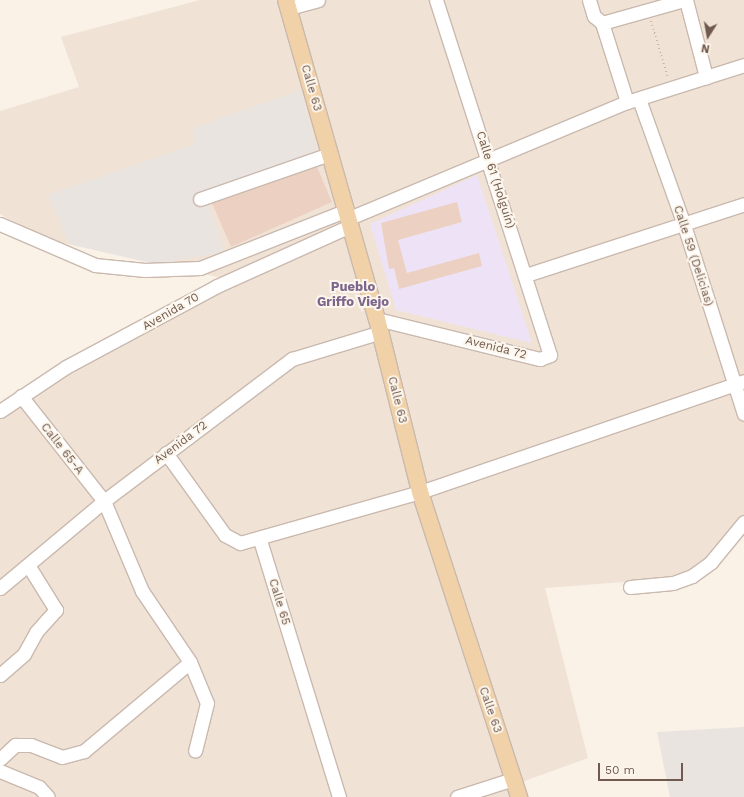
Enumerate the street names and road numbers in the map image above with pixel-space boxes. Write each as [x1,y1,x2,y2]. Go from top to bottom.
street label: Calle 63 [298,63,324,113]
street label: Calle 61 (Holguín) [473,130,517,230]
street label: Calle 59 (Delicias) [670,204,716,308]
street label: Avenida 70 [140,290,202,334]
street label: Avenida 72 [463,333,529,363]
street label: Calle 63 [384,375,410,425]
street label: Avenida 72 [151,418,211,468]
street label: Calle 65-A [37,420,87,478]
street label: Calle 65 [265,577,293,627]
street label: Calle 63 [475,685,505,735]

